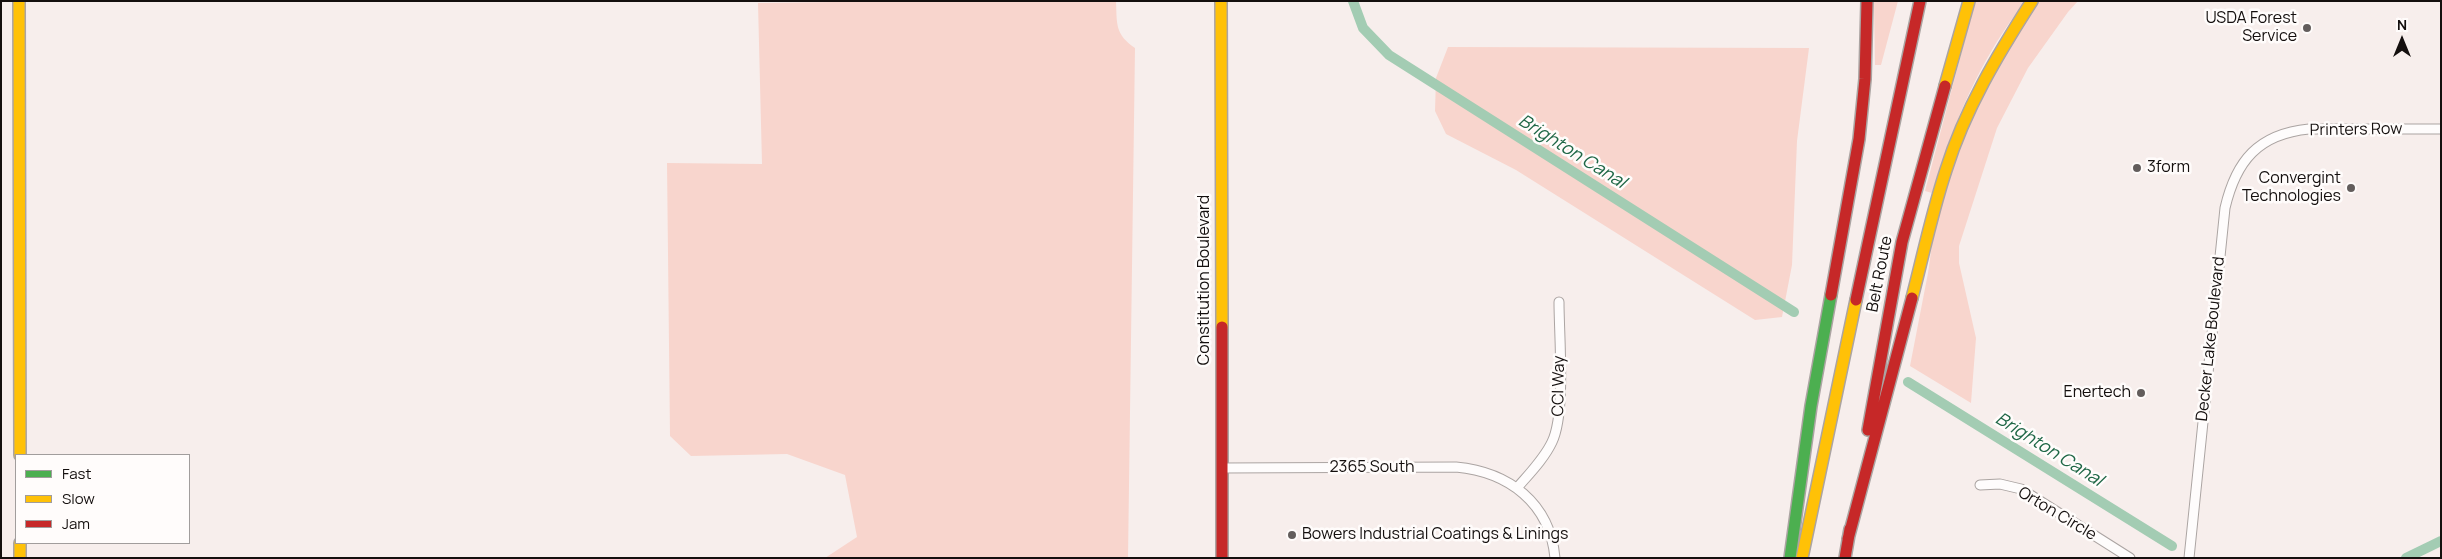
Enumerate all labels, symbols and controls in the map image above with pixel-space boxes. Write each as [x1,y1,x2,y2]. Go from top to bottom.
place label: USDA Forest Service [2206,9,2297,47]
north arrow [2377,15,2427,65]
text: N [2397,15,2407,34]
marker: USDA Forest Service [2301,22,2313,34]
water label: Brighton Canal [1514,110,1630,194]
street label: Printers Row [2310,120,2402,140]
place label: 3form [2147,158,2190,178]
marker: 3form [2131,162,2143,174]
place label: Convergint Technologies [2242,169,2341,207]
marker: Convergint Technologies [2345,182,2357,194]
street label: Constitution Boulevard [1195,195,1215,365]
street label: Belt Route [1863,234,1897,314]
street label: Decker Lake Boulevard [2193,256,2229,422]
street label: CCI Way [1549,355,1569,417]
place label: Enertech [2064,383,2131,403]
marker: Enertech [2135,387,2147,399]
water label: Brighton Canal [1991,408,2107,492]
legend [15,454,190,544]
street label: 2365 South [1329,458,1415,478]
text: Fast [62,463,91,484]
street label: Orton Circle [2014,483,2100,545]
text: Slow [62,488,95,509]
text: Jam [62,513,90,534]
place label: Bowers Industrial Coatings & Linings [1302,525,1568,545]
marker: Bowers Industrial Coatings & Linings [1286,529,1298,541]

